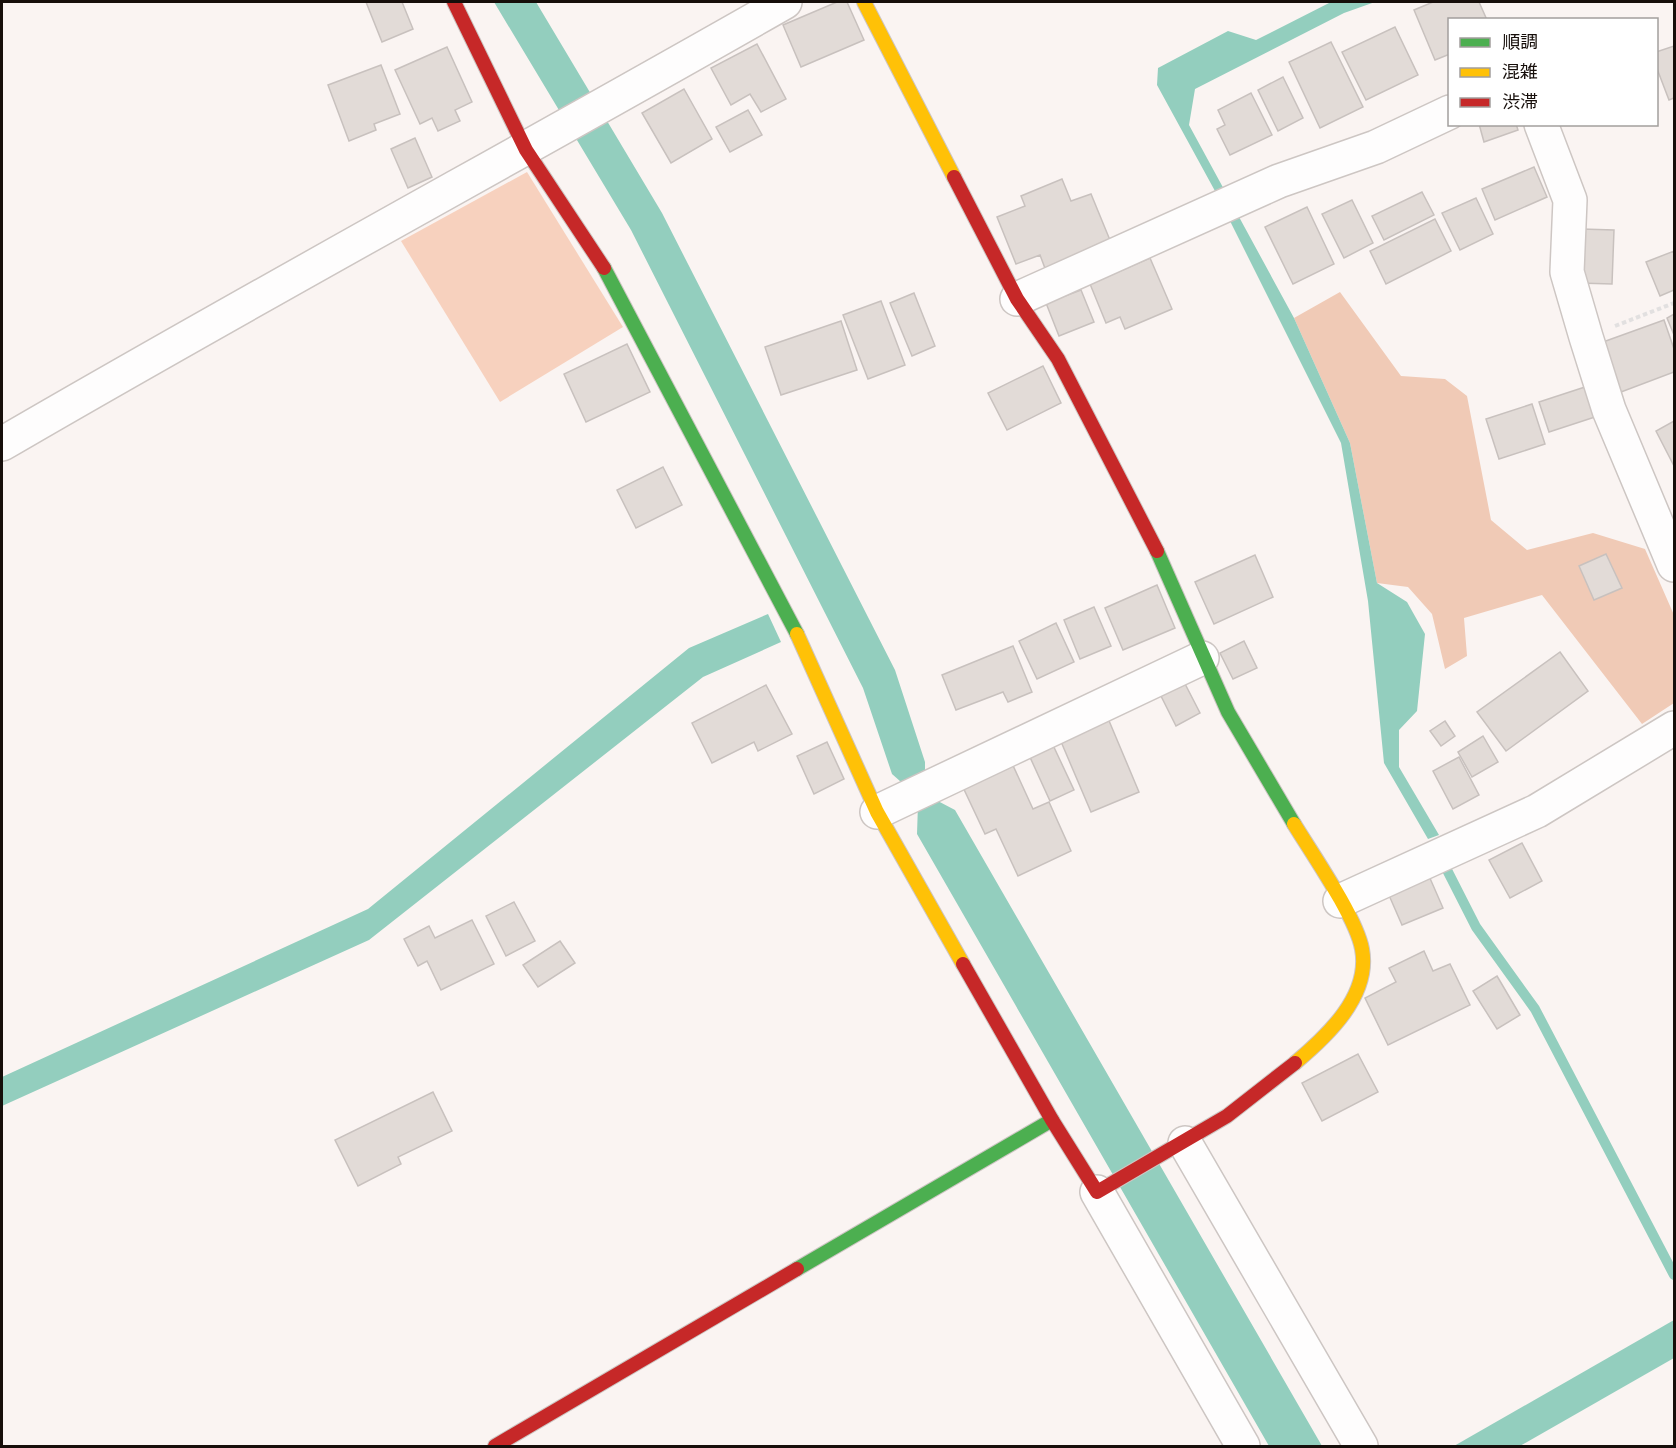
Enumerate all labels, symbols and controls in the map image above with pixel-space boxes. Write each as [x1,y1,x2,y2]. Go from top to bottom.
legend [1448,18,1658,126]
text: 順調 [1502,29,1538,55]
text: 混雑 [1502,59,1538,85]
text: 渋滞 [1502,89,1538,115]

